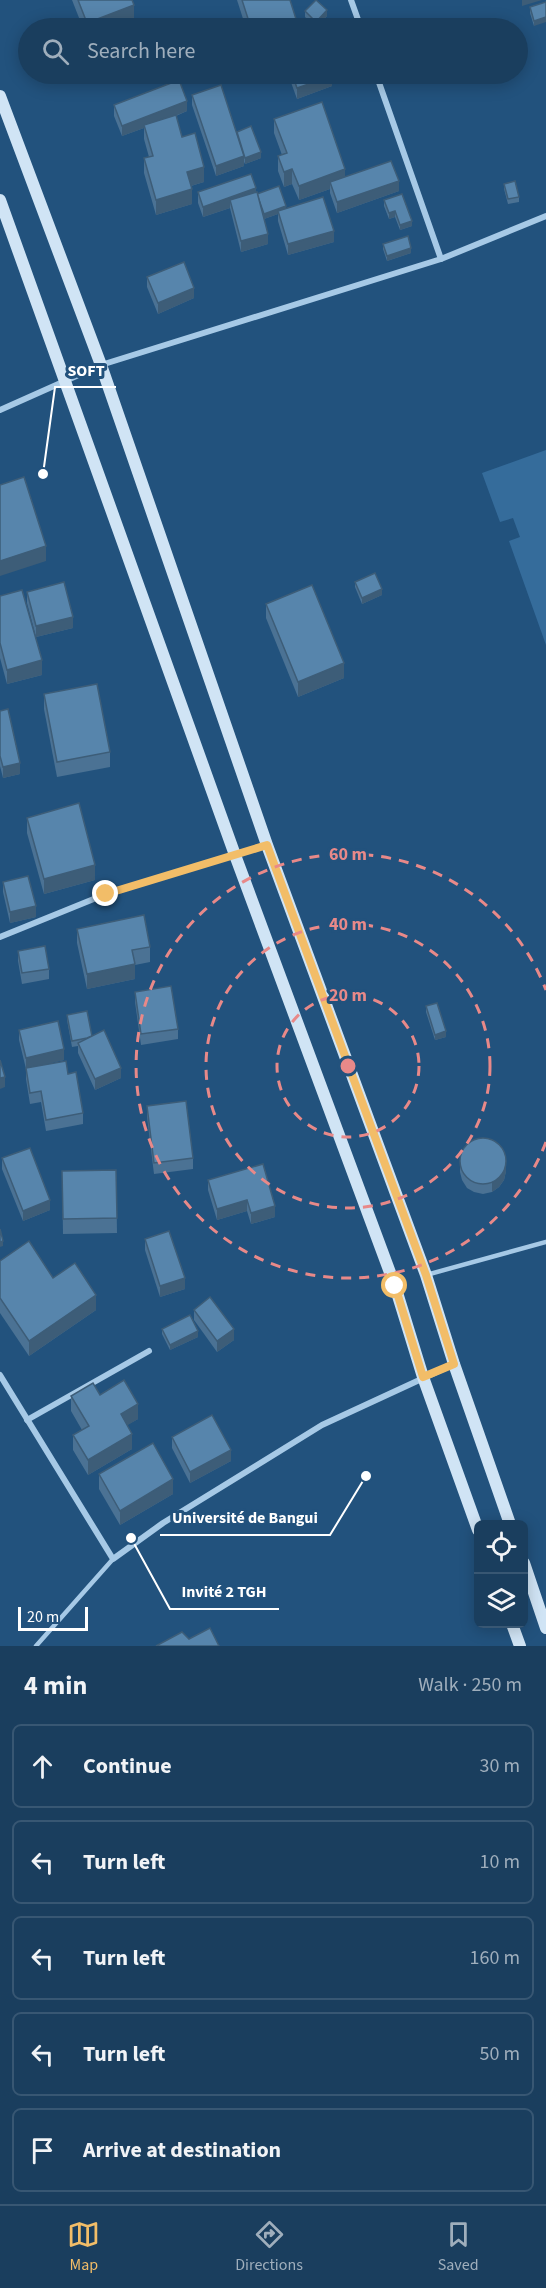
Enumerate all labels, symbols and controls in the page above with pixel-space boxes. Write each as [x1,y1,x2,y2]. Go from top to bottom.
search box [18,18,528,84]
icon: search [39,35,72,68]
text: Search here [87,35,195,67]
callout: SOFT [55,353,116,387]
text: SOFT [67,360,105,382]
text: 60 m [329,842,367,867]
route end [92,880,118,906]
text: 40 m [329,912,367,937]
text: 20 m [329,983,367,1008]
centre of rings [338,1056,358,1076]
route start [381,1272,407,1298]
callout: Université de Bangui [160,1501,330,1535]
text: Université de Bangui [172,1507,318,1529]
map controls [474,1520,528,1628]
button: locate [474,1520,528,1574]
button: layers [474,1574,528,1628]
callout: Invité 2 TGH [170,1575,279,1609]
text: Invité 2 TGH [181,1581,267,1603]
scale bar [18,1604,88,1632]
text: 20 m [27,1606,59,1628]
text: 4 min [24,1667,87,1704]
text: Walk · 250 m [418,1671,522,1699]
icon: ahead [26,1750,59,1783]
text: Continue [83,1750,172,1782]
text: 30 m [480,1752,520,1780]
icon: left [26,1846,59,1879]
text: Turn left [83,1846,165,1878]
text: 10 m [480,1848,520,1876]
icon: left [26,1942,59,1975]
text: Turn left [83,1942,165,1974]
text: 160 m [470,1944,520,1972]
icon: left [26,2038,59,2071]
text: Turn left [83,2038,165,2070]
text: 50 m [480,2040,520,2068]
icon: arrive [26,2134,59,2167]
text: Arrive at destination [83,2134,281,2166]
tab: Map [67,2218,100,2276]
tab: Directions [235,2218,303,2276]
tab: Saved [438,2218,479,2276]

